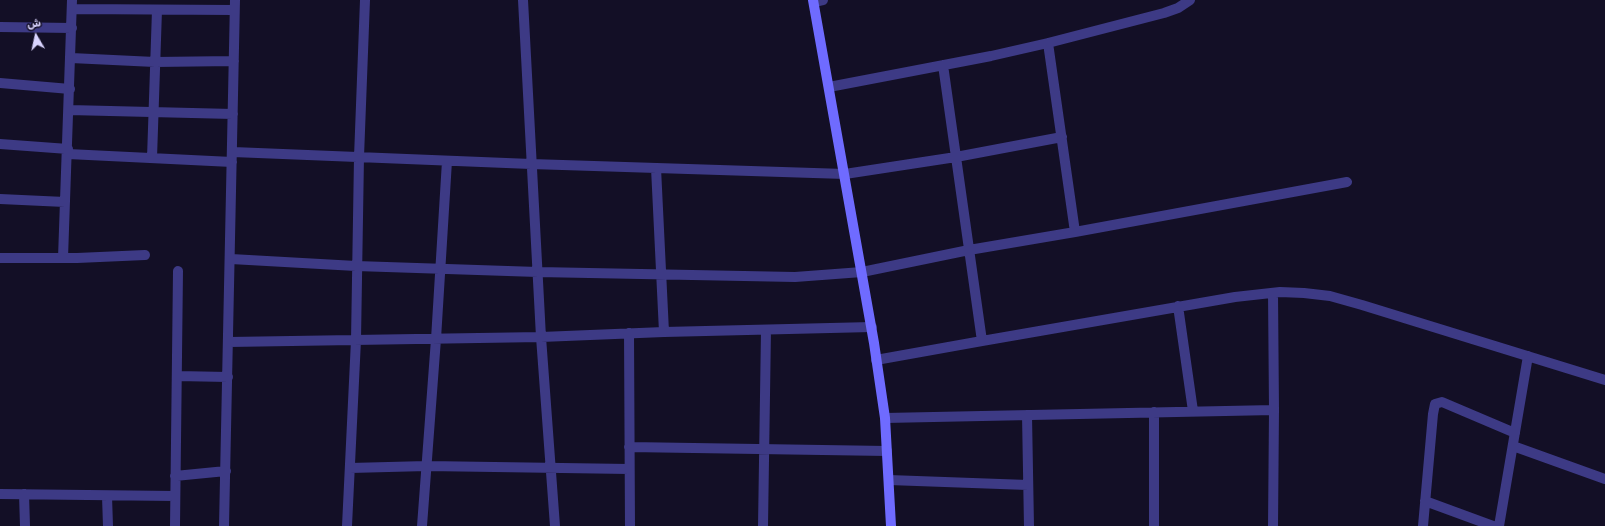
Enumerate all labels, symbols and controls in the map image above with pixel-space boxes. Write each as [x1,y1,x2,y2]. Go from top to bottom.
north arrow [16,16,56,56]
text: ش [26,16,42,31]

